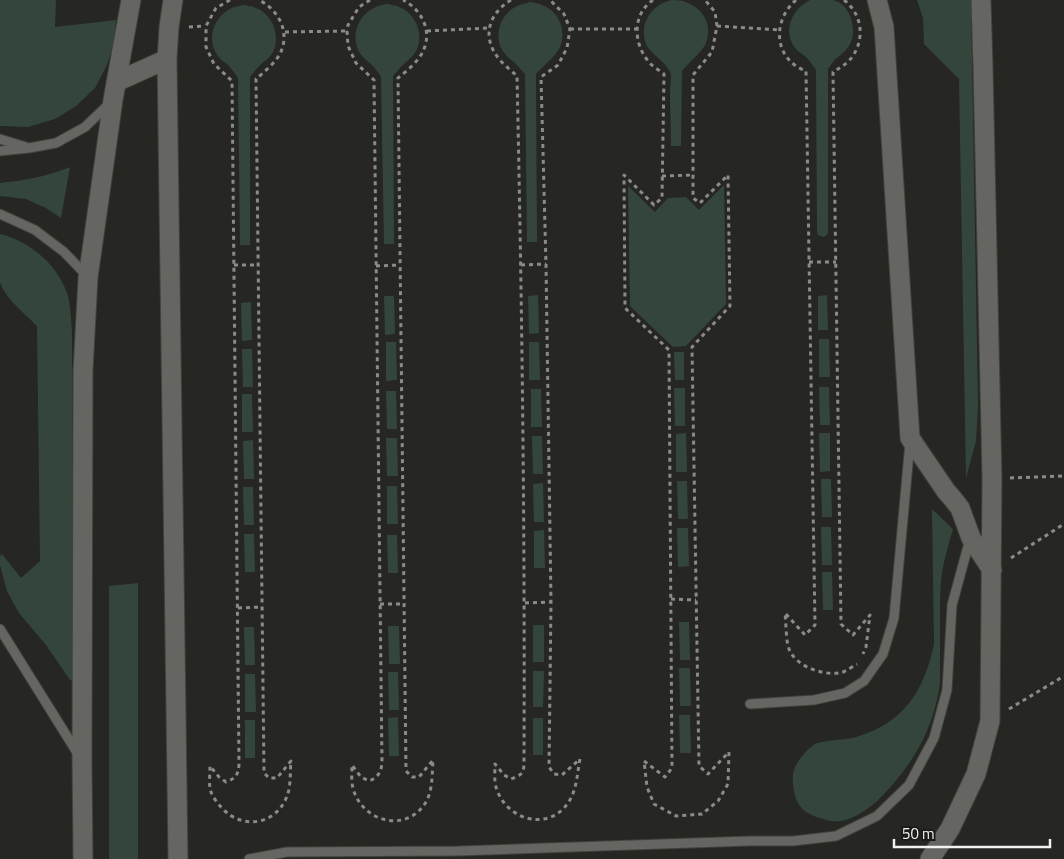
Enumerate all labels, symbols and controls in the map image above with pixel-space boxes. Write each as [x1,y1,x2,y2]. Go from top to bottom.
scale bar [894,816,1050,848]
text: 50 m [902,822,935,845]

